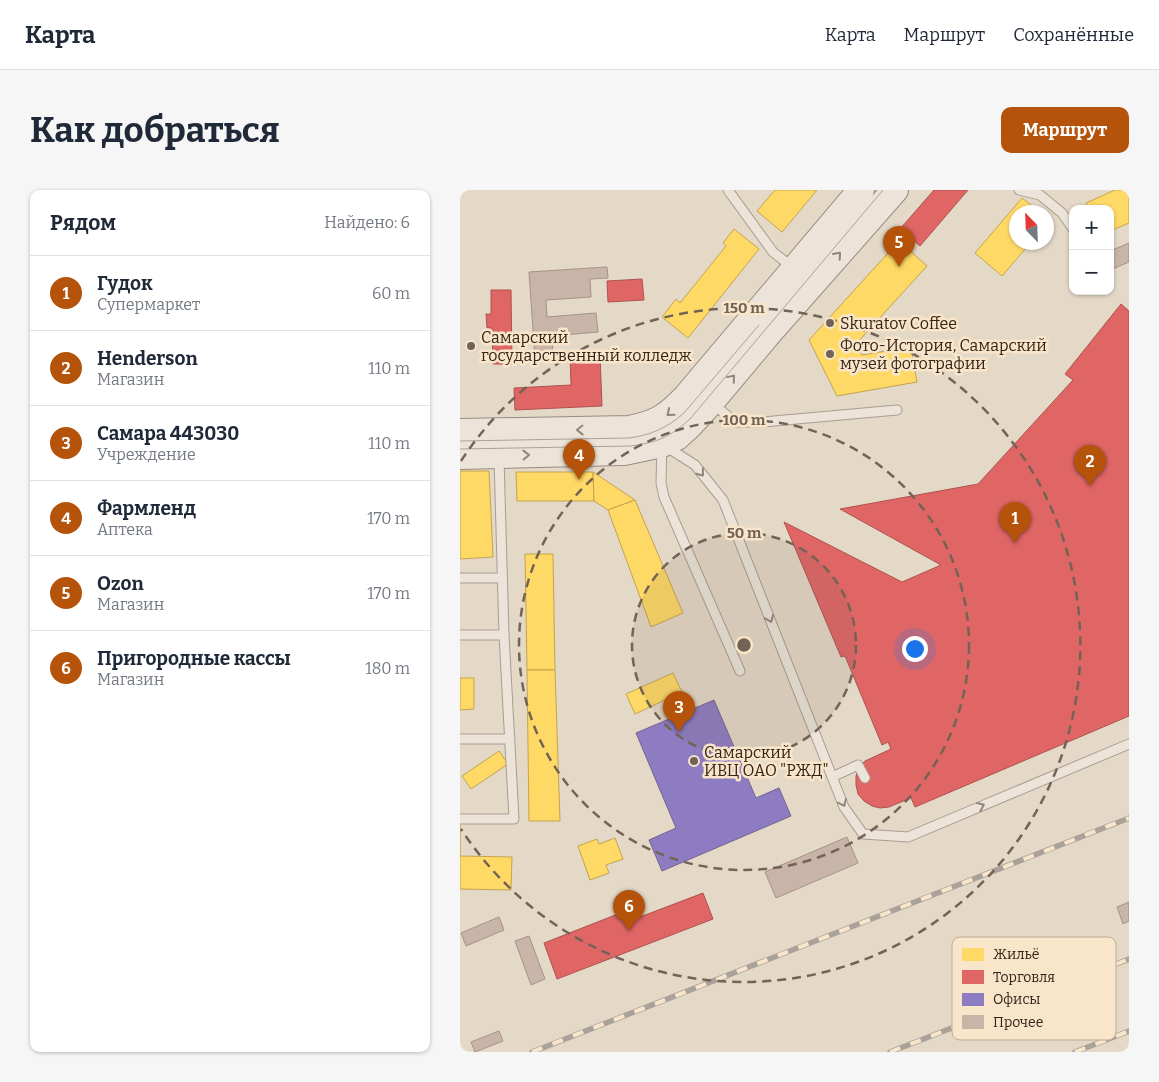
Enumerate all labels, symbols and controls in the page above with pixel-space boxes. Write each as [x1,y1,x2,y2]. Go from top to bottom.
text: Карта [25,21,95,49]
text: Карта [825,24,876,46]
text: Маршрут [904,24,985,46]
text: Сохранённые [1013,24,1134,46]
button: Маршрут [1001,107,1129,153]
text: Как добраться [30,109,280,151]
north arrow [1009,205,1054,250]
map controls [1069,205,1114,295]
button: + [1069,205,1114,250]
text: Рядом [50,210,116,236]
text: Найдено: 6 [324,213,410,232]
pin: 5 [883,226,915,267]
button: − [1069,250,1114,295]
one-way arrow [832,251,841,260]
text: Гудок [97,272,153,295]
text: 1 [63,284,69,303]
text: 60 m [372,284,410,303]
text: Супермаркет [97,295,200,314]
text: 150 m [723,299,765,317]
place label: Skuratov Coffee [840,314,957,333]
marker: Skuratov Coffee [824,317,836,329]
place label: Самарский государственный колледж [481,328,692,365]
place label: Фото-История, Самарский музей фотографии [840,336,1047,373]
marker: Самарский государственный колледж [465,340,477,352]
text: Henderson [97,347,198,370]
marker: Фото-История, Самарский музей фотографии [824,348,836,360]
text: 2 [61,359,71,378]
text: 110 m [368,359,410,378]
text: Магазин [97,370,164,389]
one-way arrow [726,374,735,383]
one-way arrow [666,407,675,416]
text: 100 m [723,411,766,429]
text: Самара 443030 [97,422,239,445]
one-way arrow [576,425,584,435]
text: 3 [61,434,71,453]
text: 110 m [368,434,410,453]
pin: 4 [563,439,595,480]
text: Учреждение [97,445,196,464]
pin: 2 [1074,445,1106,486]
one-way arrow [522,449,530,460]
one-way arrow [696,467,704,476]
text: Фармленд [97,497,196,520]
pin: 1 [999,502,1031,543]
text: 4 [61,509,71,528]
text: 170 m [367,509,410,528]
text: Аптека [97,520,153,539]
text: 50 m [727,524,762,542]
text: Ozon [97,572,144,595]
text: 5 [62,584,70,603]
text: 170 m [367,584,410,603]
text: Магазин [97,595,164,614]
one-way arrow [763,614,774,623]
centre of rings [735,636,753,654]
your location [902,636,928,662]
text: Пригородные кассы [97,647,291,670]
text: 6 [61,659,71,678]
text: 180 m [365,659,410,678]
text: Магазин [97,670,164,689]
pin: 3 [663,691,695,732]
place label: Самарский ИВЦ ОАО "РЖД" [704,743,829,780]
marker: Самарский ИВЦ ОАО "РЖД" [688,755,700,767]
one-way arrow [836,797,846,806]
one-way arrow [976,802,985,813]
pin: 6 [613,890,645,931]
legend [952,937,1116,1040]
text: Жильё [993,946,1039,963]
text: Торговля [993,969,1055,986]
text: Офисы [993,991,1041,1008]
text: Прочее [993,1014,1043,1031]

